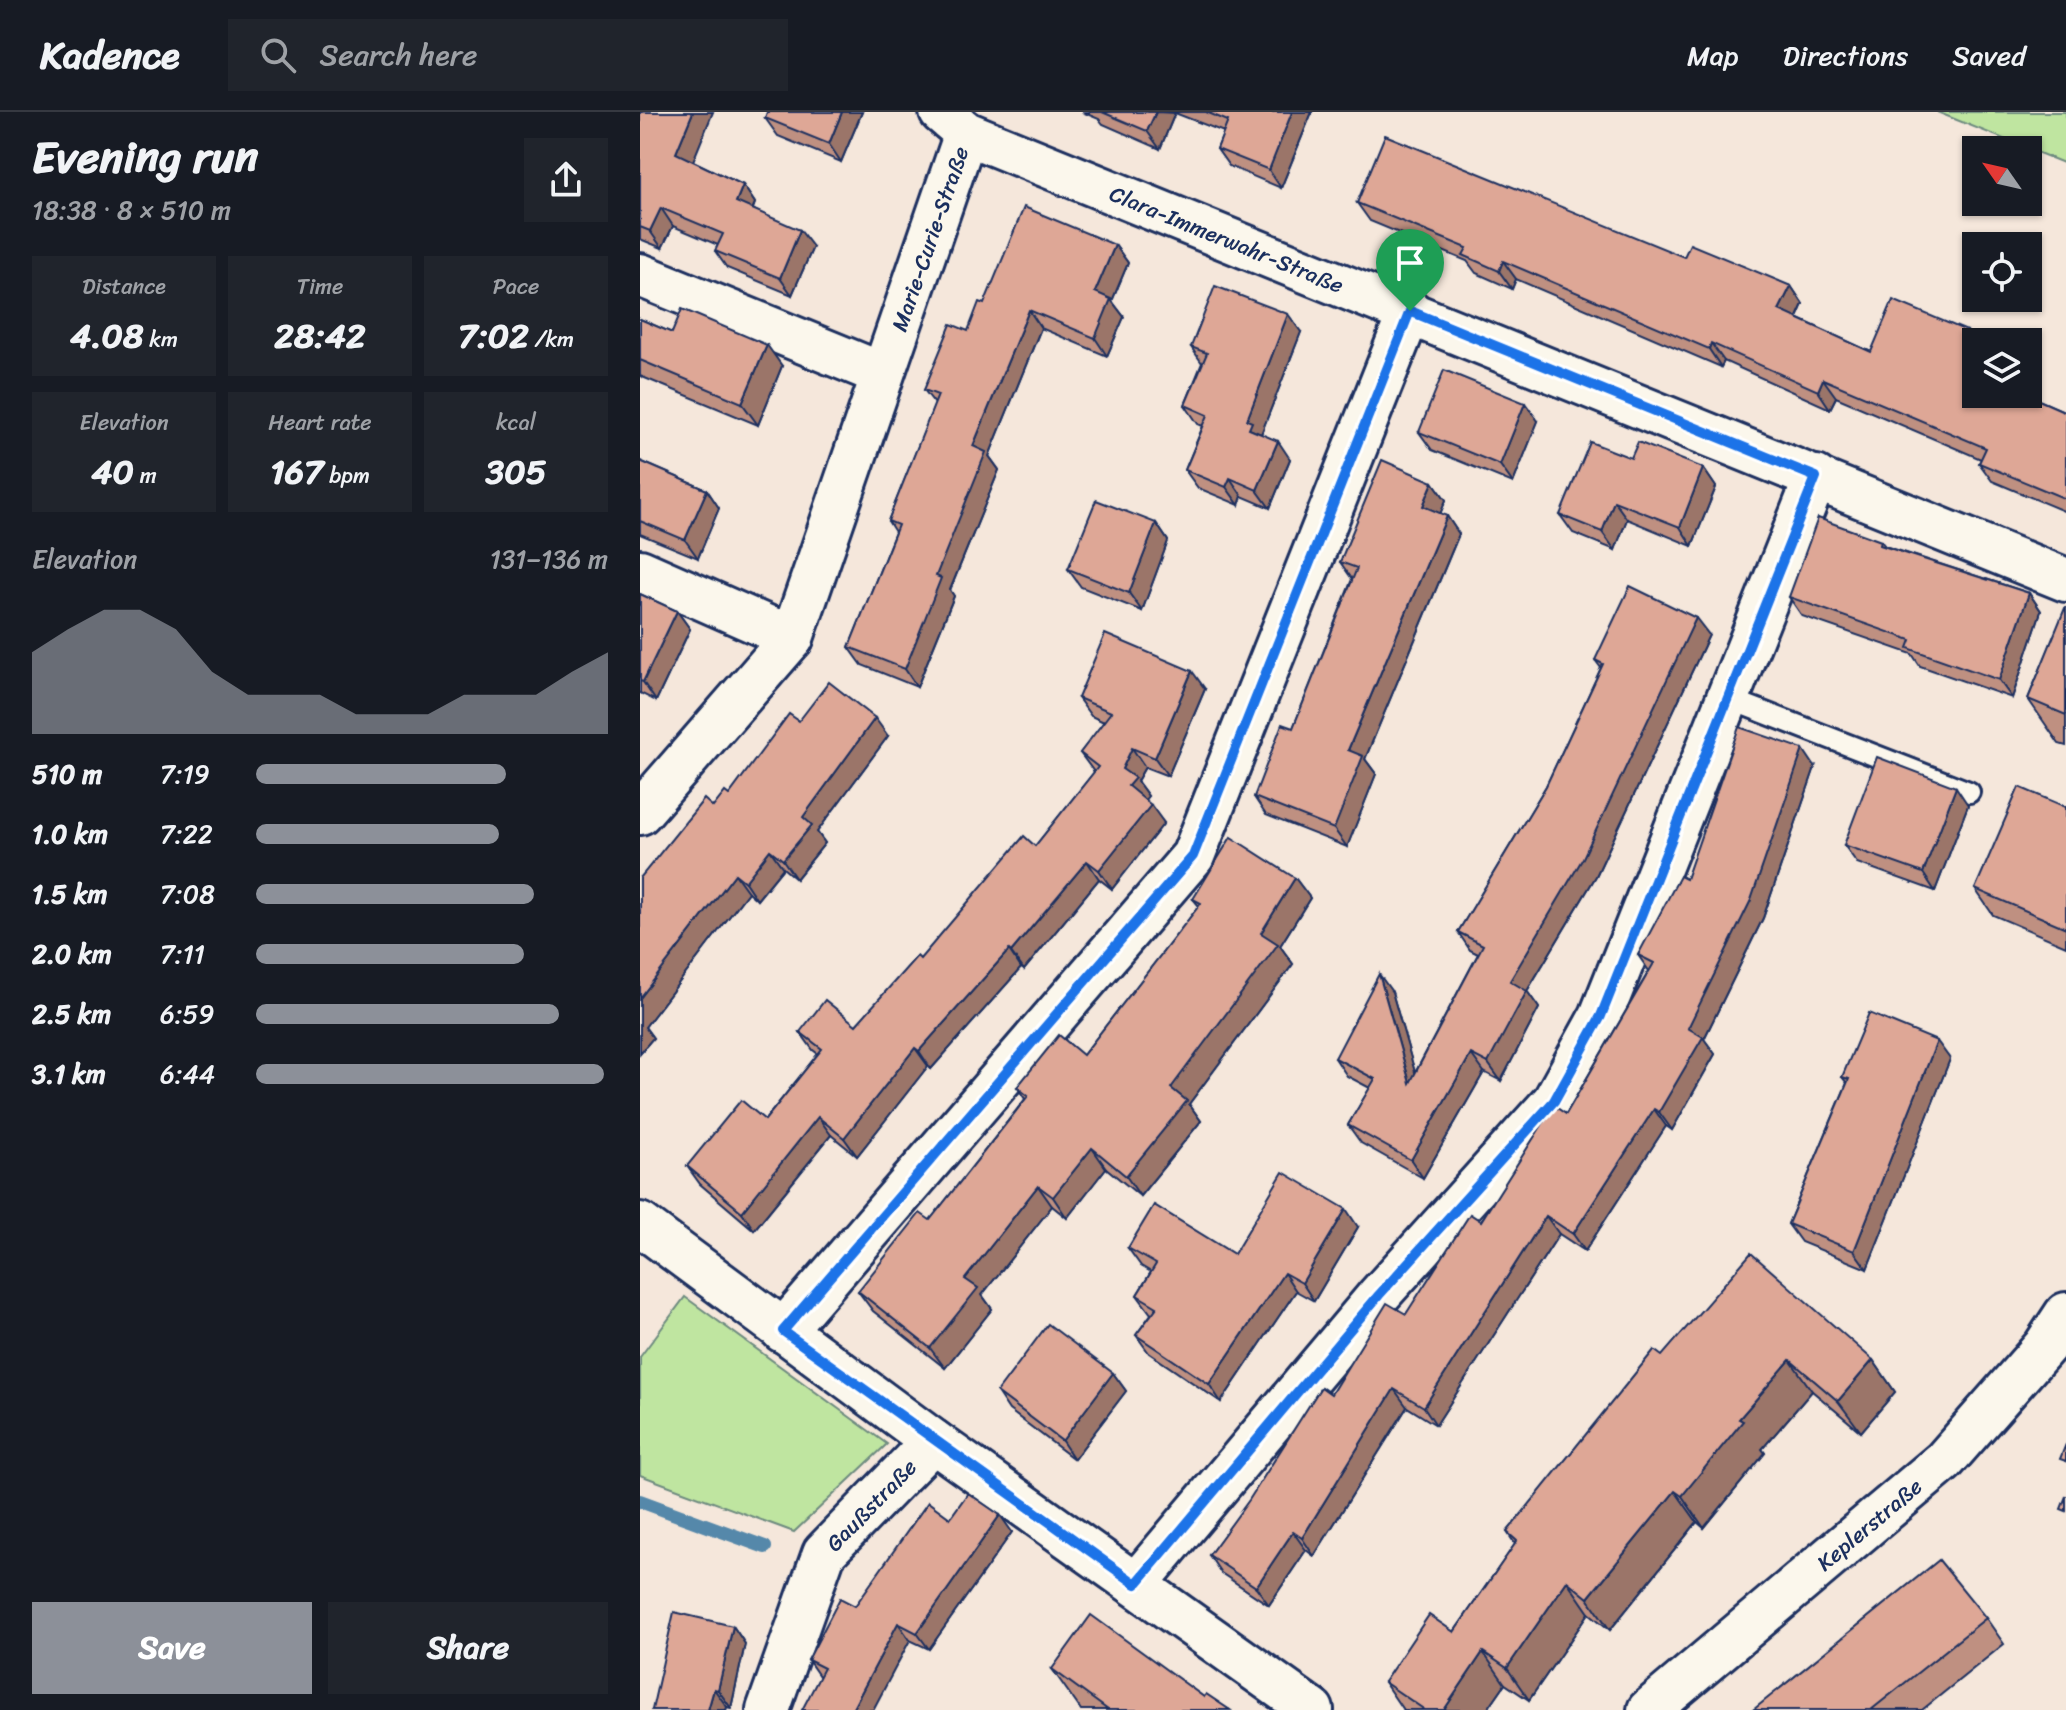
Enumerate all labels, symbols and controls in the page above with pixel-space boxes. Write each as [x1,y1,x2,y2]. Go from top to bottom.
search box [228,19,788,91]
text: Kadence [40,22,180,89]
text: Search here [320,28,478,82]
text: Map [1687,31,1739,80]
text: Directions [1783,31,1908,80]
text: Saved [1952,31,2026,80]
icon: search [256,33,300,77]
text: Evening run [32,118,258,196]
north arrow [1962,136,2042,216]
map controls [1962,136,2042,408]
button: share [524,138,608,222]
street label: Marie-Curie-Straße [880,141,980,337]
street label: Clara-Immerwahr-Straße [1104,174,1350,304]
text: 18:38 · 8 × 510 m [32,187,231,233]
pin [1376,229,1444,311]
button: locate [1962,232,2042,312]
icon: arrive [1388,241,1432,285]
text: Distance [82,267,166,306]
text: Time [297,267,343,306]
text: Pace [493,267,539,306]
text: 4.08 [70,306,144,366]
text: 28:42 [274,306,366,366]
text: 7:02 [458,306,529,366]
text: km [144,320,178,359]
text: /km [529,320,574,359]
button: layers [1962,328,2042,408]
text: Elevation [79,403,169,442]
text: Heart rate [268,403,372,442]
text: kcal [496,403,536,442]
text: 40 [91,442,134,502]
text: 167 [270,442,324,502]
text: 305 [486,442,546,502]
text: m [134,456,157,495]
text: bpm [324,456,370,495]
text: Elevation [32,536,137,582]
text: 131–136 m [490,536,608,582]
text: 510 m [32,751,102,797]
text: 7:19 [160,751,210,797]
text: 1.0 km [32,811,108,857]
text: 7:22 [160,811,213,857]
text: 1.5 km [32,871,107,917]
text: 7:08 [160,871,215,917]
text: 2.0 km [32,931,112,977]
text: 7:11 [160,931,205,977]
text: 2.5 km [32,991,111,1037]
text: 6:59 [160,991,214,1037]
text: 3.1 km [32,1051,106,1097]
text: 6:44 [160,1051,215,1097]
street label: Gaußstraße [816,1449,926,1561]
street label: Keplerstraße [1807,1468,1931,1581]
button: Save [32,1602,312,1694]
button: Share [328,1602,608,1694]

